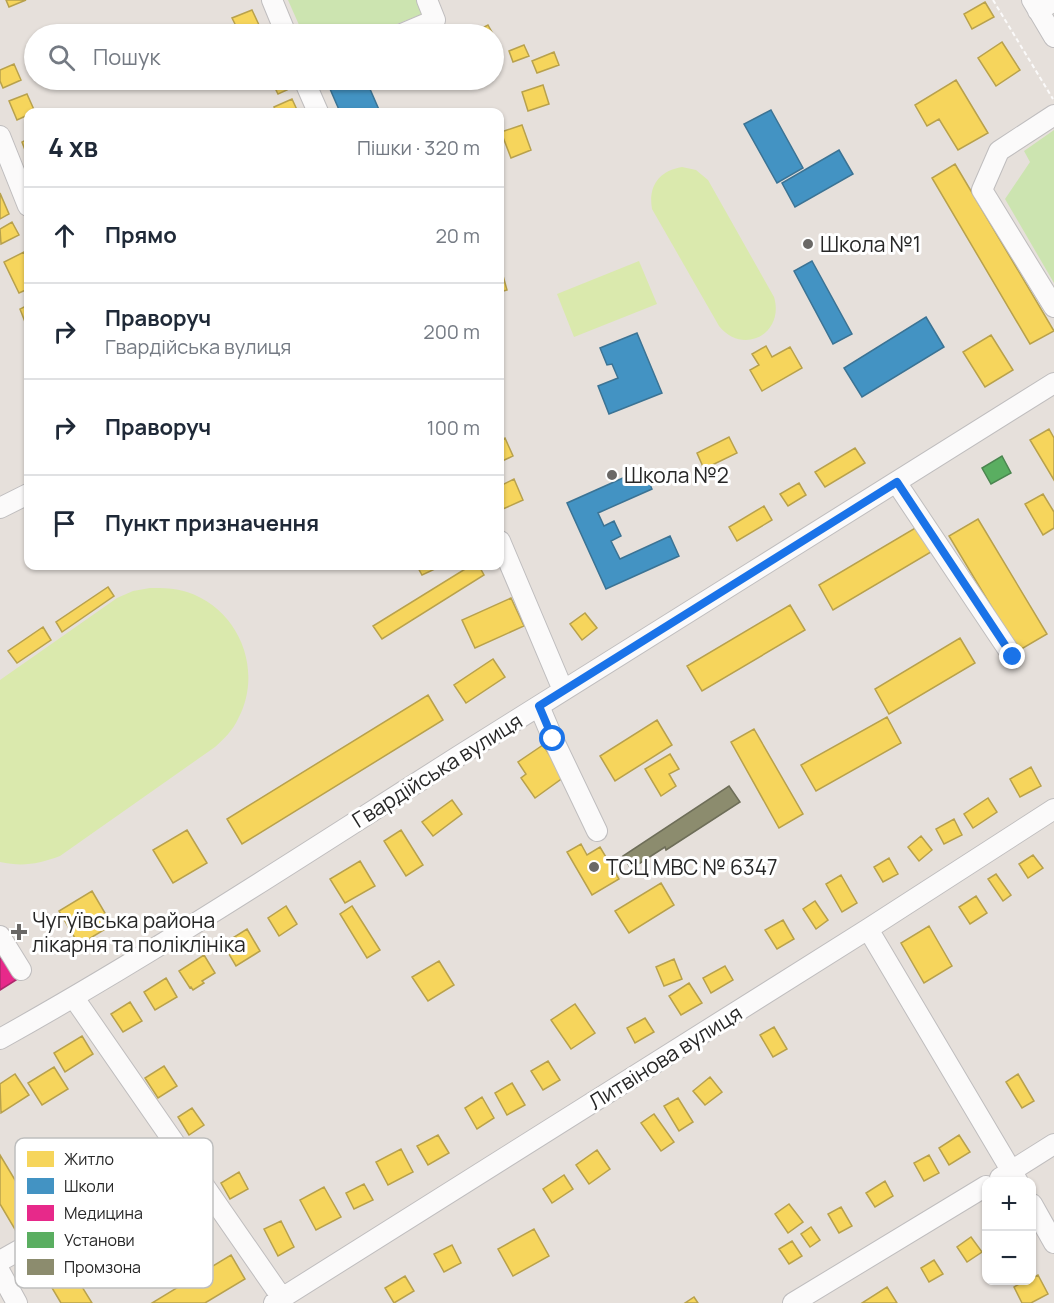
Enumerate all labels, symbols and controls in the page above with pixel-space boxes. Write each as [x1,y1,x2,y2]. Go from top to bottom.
search box [24,24,504,90]
icon: search [45,41,78,74]
text: Пошук [93,42,160,72]
text: 4 хв [48,129,98,165]
text: Пішки · 320 m [357,134,480,161]
icon: ahead [48,219,81,252]
text: Прямо [105,220,177,250]
text: 20 m [435,222,480,249]
place label: Школа №1 [820,230,921,258]
marker: Школа №1 [801,237,815,251]
text: Праворуч [105,303,211,333]
icon: right [48,315,81,348]
text: 200 m [423,318,480,345]
text: Гвардійська вулиця [105,333,291,360]
icon: right [48,411,81,444]
text: Праворуч [105,412,211,442]
text: 100 m [427,414,480,441]
place label: Школа №2 [624,461,729,489]
marker: Школа №2 [605,468,619,482]
icon: arrive [48,507,81,540]
text: Пункт призначення [105,508,319,538]
route end [999,643,1025,669]
street label: Гвардійська вулиця [347,706,527,834]
route start [539,725,565,751]
place label: ТСЦ МВС № 6347 [606,853,778,881]
marker: ТСЦ МВС № 6347 [587,860,601,874]
place label: Чугуївська района лікарня та поліклініка [32,906,246,958]
marker: Чугуївська района лікарня та поліклініка [10,923,28,941]
street label: Литвінова вулиця [583,999,747,1115]
legend [15,1138,213,1288]
text: Житло [64,1148,114,1170]
text: Школи [64,1175,114,1197]
map controls [982,1177,1036,1285]
button: + [982,1177,1036,1231]
text: Медицина [64,1202,143,1224]
text: Установи [64,1229,135,1251]
button: − [982,1231,1036,1285]
text: Промзона [64,1256,141,1278]

